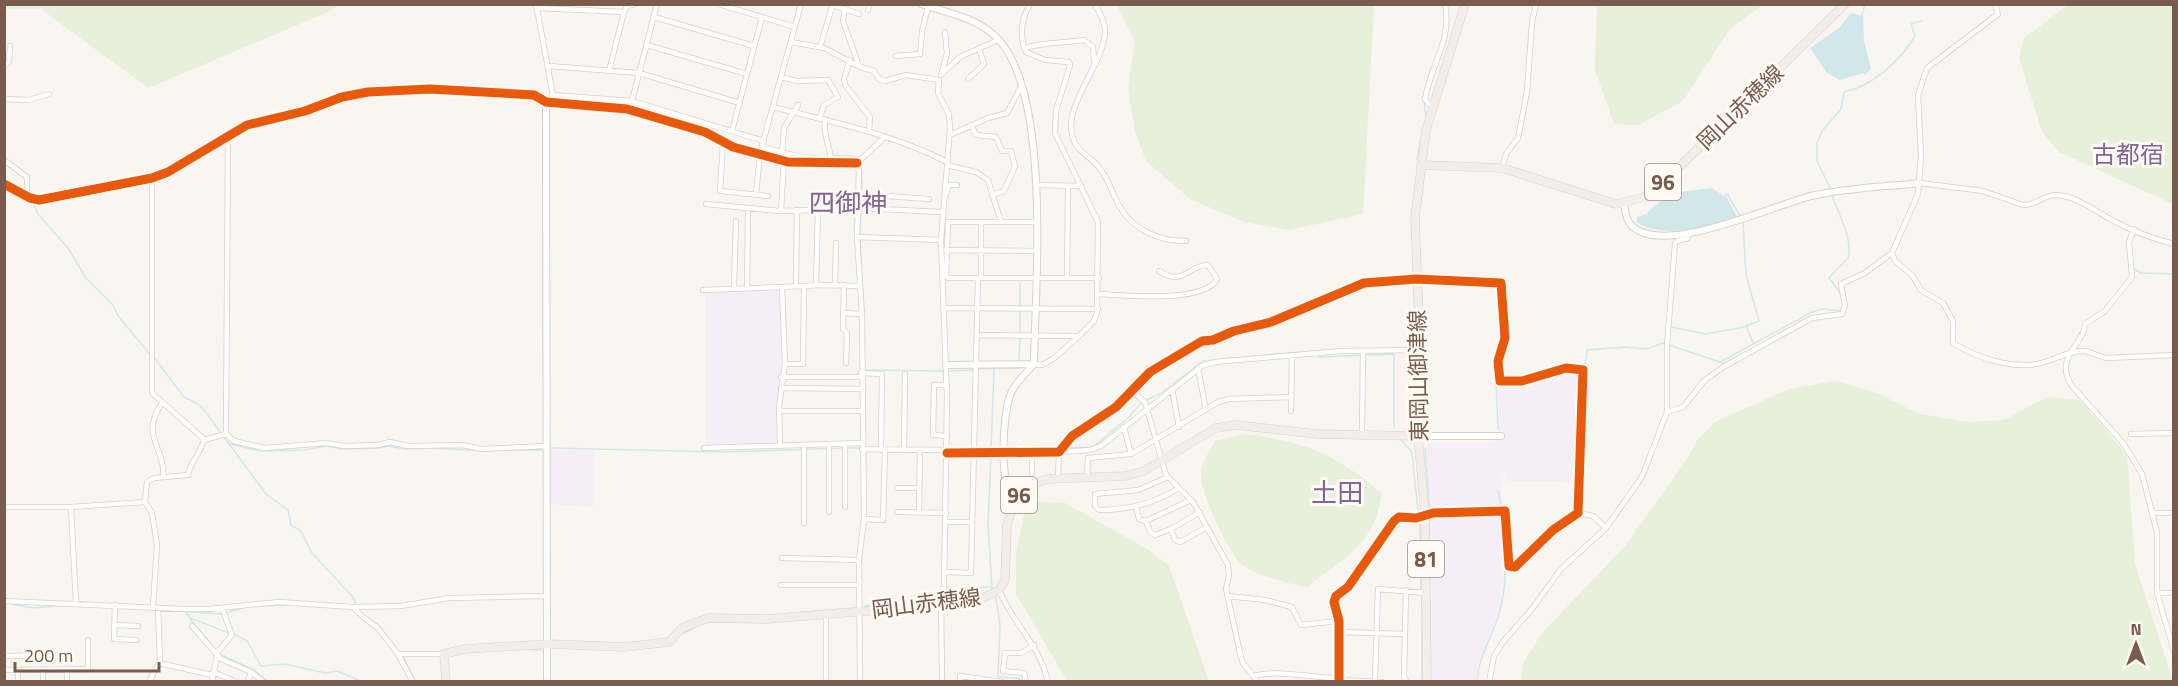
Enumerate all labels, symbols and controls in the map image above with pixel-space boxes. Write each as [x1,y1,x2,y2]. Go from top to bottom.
street label: 岡山赤穂線 [1689,57,1791,157]
district label: 古都宿 [2092,136,2164,172]
road number: 96 [1645,164,1681,200]
district label: 四御神 [809,183,887,222]
street label: 東岡山御津線 [1400,310,1436,442]
district label: 土田 [1311,473,1363,512]
road number: 96 [1001,477,1037,513]
road number: 81 [1408,541,1444,577]
street label: 岡山赤穂線 [869,579,983,627]
north arrow [2106,614,2166,674]
text: N [2130,617,2142,641]
scale bar [15,635,159,673]
text: 200 m [24,642,73,669]

